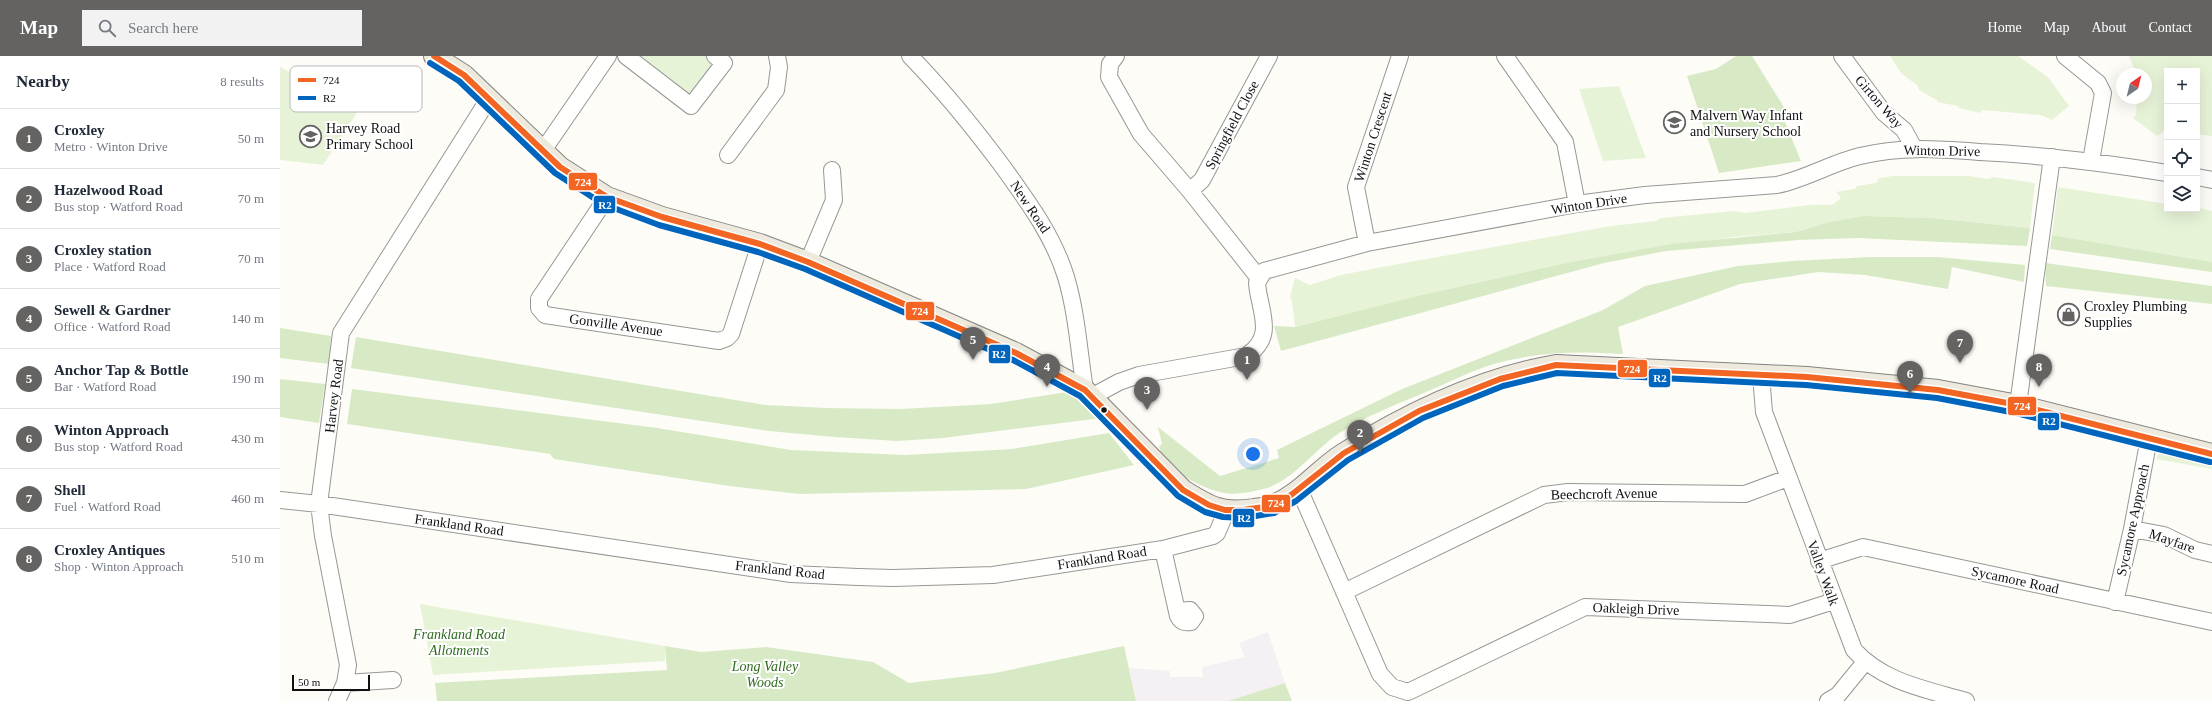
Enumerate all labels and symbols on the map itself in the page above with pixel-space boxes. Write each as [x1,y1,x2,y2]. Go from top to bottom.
legend [290,66,422,112]
north arrow [2116,68,2152,104]
street label: Girton Way [1852,73,1906,131]
text: 724 [323,74,340,86]
street label: Springfield Close [1202,78,1262,172]
street label: Winton Crescent [1351,90,1395,184]
text: R2 [323,92,336,104]
place label: Malvern Way Infant and Nursery School [1690,108,1803,139]
school or university icon: Malvern Way Infant and Nursery School [1661,110,1687,136]
place label: Harvey Road Primary School [326,121,414,152]
school or university icon: Harvey Road Primary School [298,123,324,149]
street label: Winton Drive [1903,143,1981,159]
line badge: 724 [568,172,598,191]
text: 724 [575,176,592,188]
street label: New Road [1007,178,1053,236]
street label: Winton Drive [1550,191,1628,217]
line badge: R2 [593,195,616,214]
text: R2 [598,199,612,211]
place label: Croxley Plumbing Supplies [2084,299,2187,330]
line badge: 724 [905,301,935,321]
shop icon: Croxley Plumbing Supplies [2055,301,2081,327]
text: 724 [912,305,929,317]
street label: Gonville Avenue [568,311,664,339]
pin: 5 [960,327,986,360]
pin: 7 [1947,330,1973,363]
line badge: R2 [988,344,1011,364]
pin: 1 [1234,347,1260,380]
text: R2 [992,348,1006,360]
pin: 4 [1034,354,1060,387]
pin: 8 [2026,354,2052,387]
street label: Harvey Road [322,358,346,434]
line badge: 724 [1617,359,1648,378]
pin: 6 [1897,361,1923,394]
text: 724 [1624,363,1641,375]
line badge: R2 [1648,368,1671,388]
text: R2 [1653,372,1667,384]
pin: 3 [1134,377,1160,410]
line badge: 724 [2007,396,2037,416]
text: 724 [2014,400,2031,412]
unlabelled marker [1099,405,1109,415]
line badge: R2 [2037,412,2060,431]
text: R2 [2042,415,2056,427]
pin: 2 [1347,420,1373,453]
your location [1243,444,1263,464]
street label: Sycamore Approach [2114,463,2152,577]
street label: Beechcroft Avenue [1551,486,1657,502]
line badge: 724 [1261,494,1291,513]
text: 724 [1268,497,1285,509]
line badge: R2 [1232,508,1255,528]
street label: Frankland Road [413,511,505,539]
text: R2 [1237,512,1251,524]
street label: Mayfare [2147,526,2197,556]
street label: Valley Walk [1804,538,1842,608]
street label: Frankland Road [1056,544,1148,572]
street label: Frankland Road [735,558,825,582]
street label: Sycamore Road [1970,563,2060,597]
street label: Oakleigh Drive [1592,600,1680,618]
park label: Frankland Road Allotments [412,627,506,658]
park label: Long Valley Woods [731,659,799,690]
scale bar [292,673,370,692]

